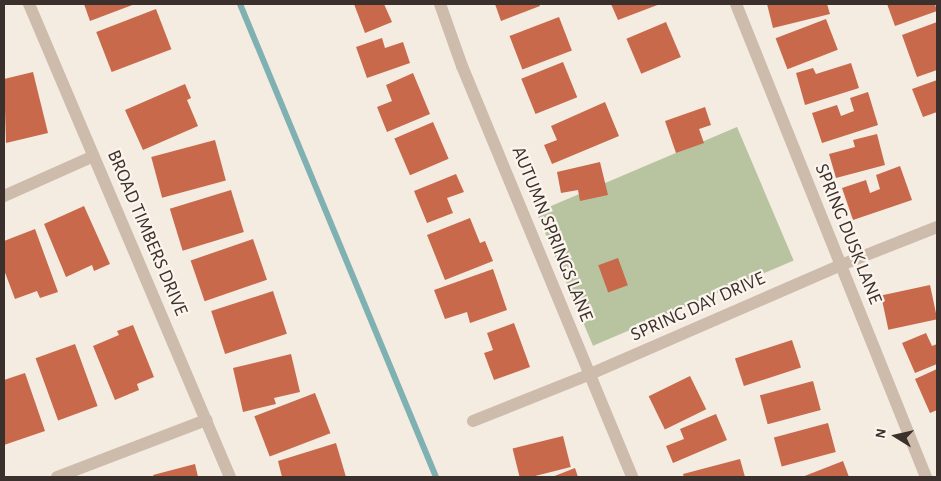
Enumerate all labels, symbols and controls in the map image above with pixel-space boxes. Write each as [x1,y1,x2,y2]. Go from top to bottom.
street label: AUTUMN SPRINGS LANE [506,143,598,325]
street label: BROAD TIMBERS DRIVE [102,147,192,319]
street label: SPRING DUSK LANE [809,160,887,308]
street label: SPRING DAY DRIVE [627,267,769,347]
north arrow [871,411,921,461]
text: N [873,427,889,439]

